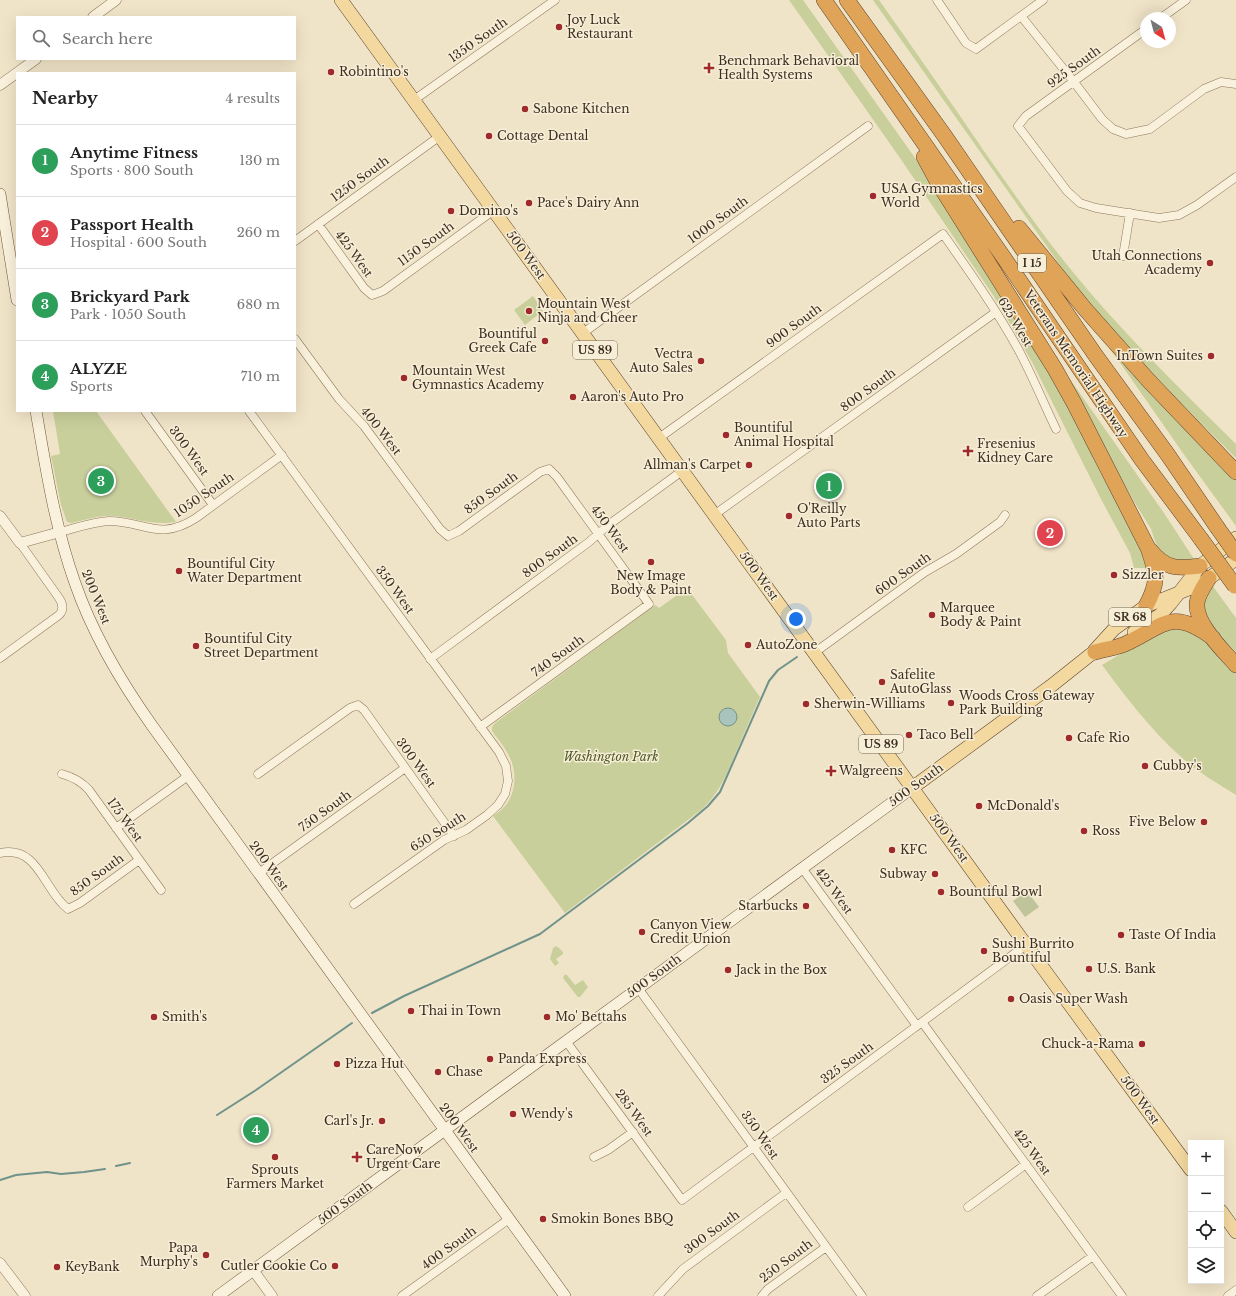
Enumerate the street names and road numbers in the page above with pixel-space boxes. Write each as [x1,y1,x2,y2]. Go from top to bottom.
street label: 1350 South [446,14,510,65]
street label: 925 South [1044,42,1103,91]
street label: 1250 South [328,153,392,205]
street label: 1000 South [685,193,751,247]
street label: 1150 South [395,218,457,269]
street label: 425 West [332,227,377,280]
street label: 500 West [504,227,549,283]
road number: I 15 [1018,254,1046,272]
street label: Veterans Memorial Highway [1021,286,1132,441]
street label: 625 West [995,294,1036,350]
street label: 900 South [763,301,824,351]
road number: US 89 [573,341,617,359]
street label: 800 South [837,365,898,415]
street label: 400 West [358,404,405,458]
street label: 300 West [166,423,213,479]
street label: 850 South [461,468,520,517]
street label: 1050 South [171,469,237,520]
street label: 450 West [588,502,633,556]
street label: 800 South [519,531,580,581]
street label: 500 West [737,548,782,604]
street label: 600 South [872,549,934,598]
street label: 350 West [373,563,418,617]
street label: 200 West [79,567,114,627]
road number: SR 68 [1109,608,1151,626]
street label: 740 South [529,632,587,680]
street label: 300 West [393,735,440,791]
road number: US 89 [859,735,903,753]
street label: 500 South [885,760,946,809]
street label: 750 South [296,787,354,835]
street label: 175 West [104,795,147,845]
street label: 650 South [407,809,468,855]
street label: 500 West [927,810,972,866]
street label: 200 West [246,838,293,894]
street label: 850 South [67,850,126,899]
street label: 425 West [812,864,857,917]
street label: 500 South [623,951,684,1000]
street label: 325 South [817,1038,876,1087]
street label: 500 West [1118,1072,1163,1128]
street label: 285 West [612,1086,657,1140]
street label: 200 West [436,1100,483,1156]
street label: 350 West [738,1108,783,1162]
street label: 425 West [1010,1125,1055,1178]
street label: 500 South [314,1178,375,1227]
street label: 300 South [681,1207,742,1257]
street label: 400 South [418,1223,479,1272]
street label: 250 South [756,1236,815,1285]

